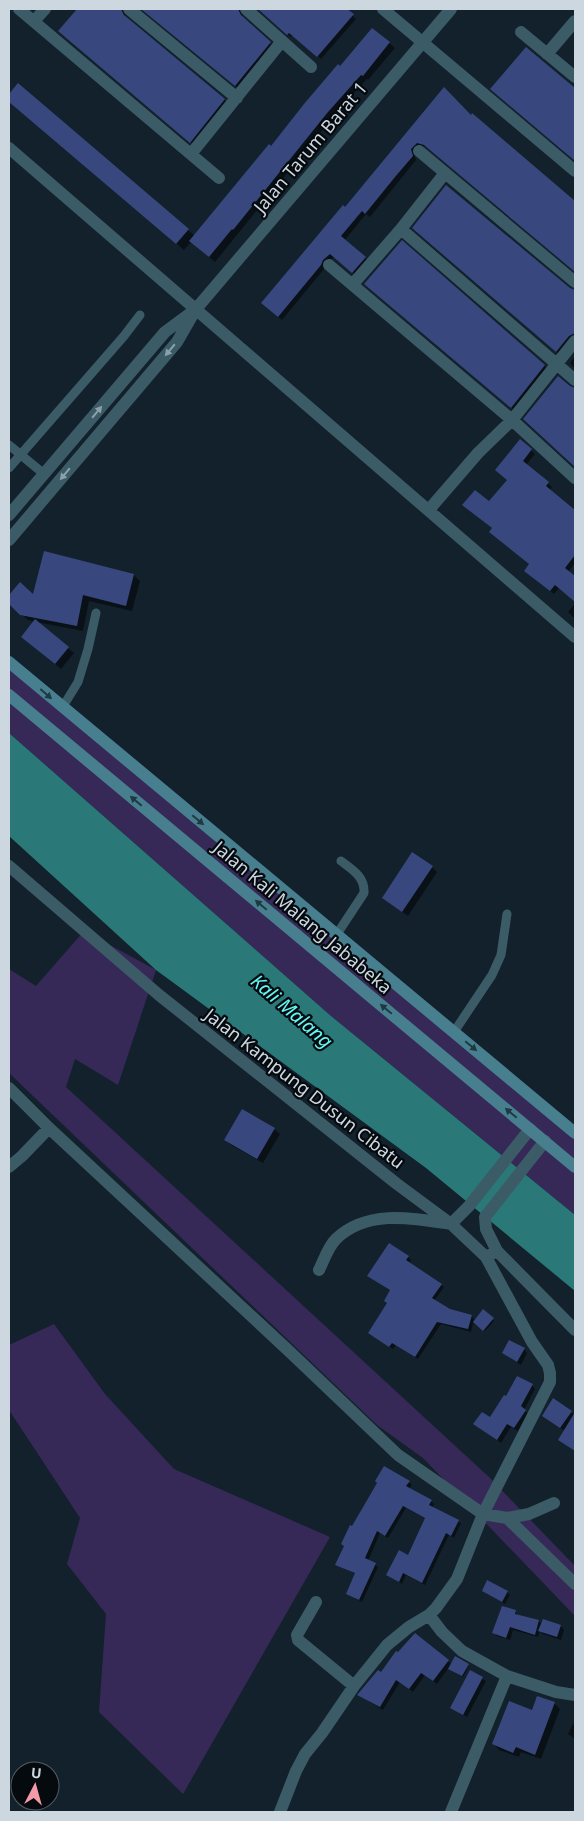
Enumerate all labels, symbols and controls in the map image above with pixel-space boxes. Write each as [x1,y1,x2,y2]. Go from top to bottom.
street label: Jalan Tarum Barat 1 [247,76,372,219]
one-way arrow [165,344,176,357]
one-way arrow [91,406,103,418]
one-way arrow [60,468,71,480]
one-way arrow [39,688,52,699]
one-way arrow [131,795,143,807]
one-way arrow [191,814,204,825]
street label: Jalan Kali Malang Jababeka [207,834,397,999]
one-way arrow [255,900,267,911]
water label: Kali Malang [245,968,339,1054]
street label: Jalan Kampung Dusun Cibatu [199,1001,410,1174]
one-way arrow [380,1004,392,1015]
one-way arrow [465,1040,477,1052]
one-way arrow [505,1108,517,1119]
north arrow [10,1761,60,1811]
text: U [30,1763,43,1783]

